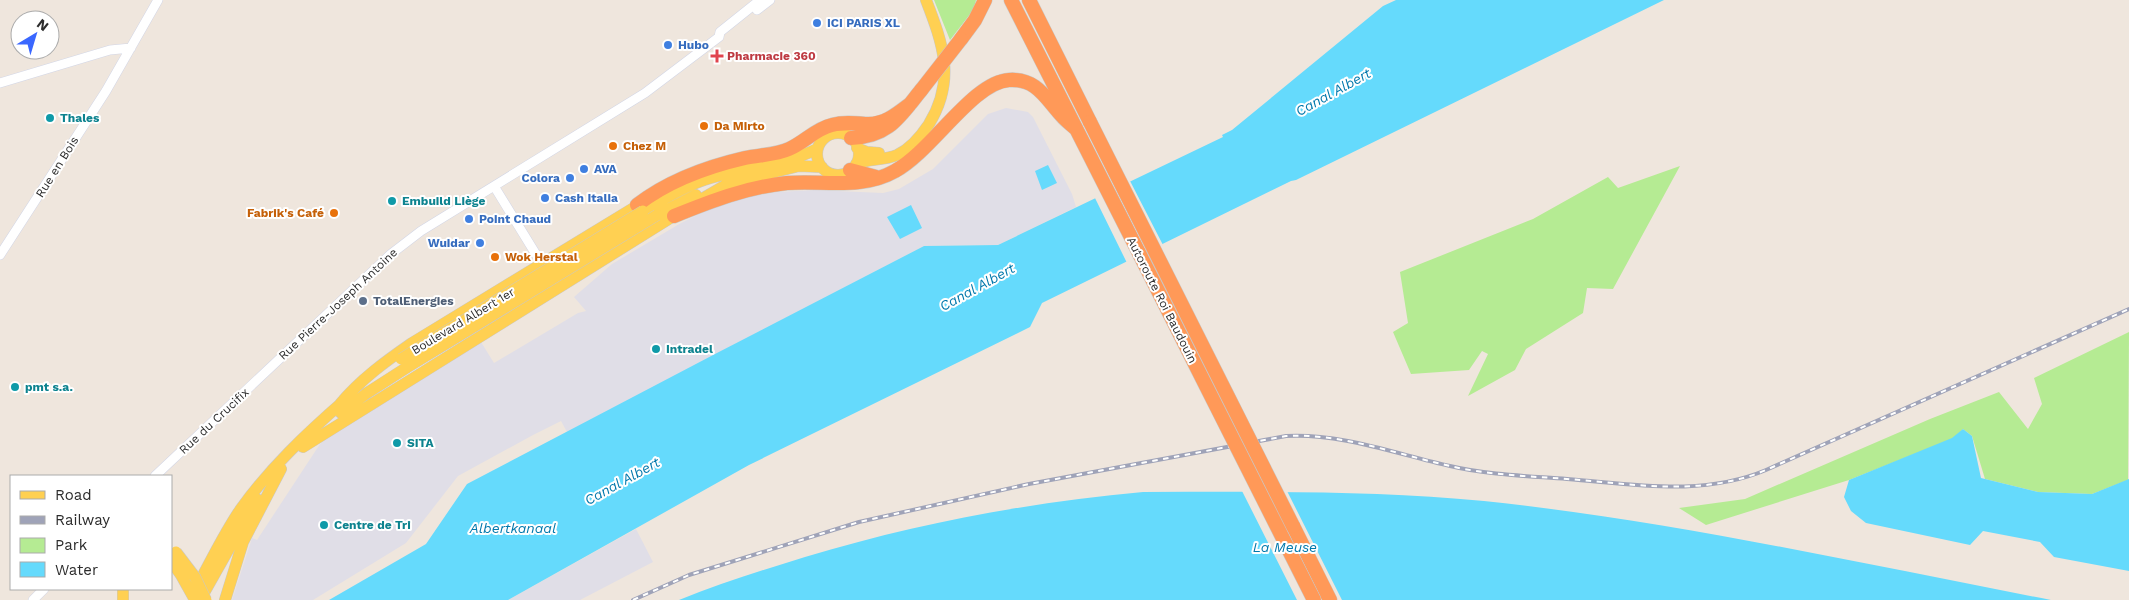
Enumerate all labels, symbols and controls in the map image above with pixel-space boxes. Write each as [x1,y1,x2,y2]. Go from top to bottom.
north arrow [10,10,60,60]
text: N [34,15,52,34]
place label: ICI PARIS XL [827,16,900,30]
marker: ICI PARIS XL [811,17,823,29]
place label: Hubo [678,38,709,52]
marker: Hubo [662,39,674,51]
place label: Pharmacie 360 [727,49,816,63]
marker: Pharmacie 360 [711,50,723,62]
water label: Canal Albert [1293,65,1374,119]
place label: Thales [60,111,100,125]
marker: Thales [44,112,56,124]
place label: Da Mirto [714,119,765,133]
marker: Da Mirto [698,120,710,132]
street label: Rue en Bois [33,134,81,200]
place label: Chez M [623,139,666,153]
marker: Chez M [607,140,619,152]
place label: AVA [594,162,618,176]
marker: AVA [578,163,590,175]
place label: Colora [521,171,560,185]
marker: Colora [564,172,576,184]
place label: Cash Italia [555,191,618,205]
marker: Cash Italia [539,192,551,204]
place label: Embuild Liège [402,194,486,208]
marker: Embuild Liège [386,195,398,207]
place label: Fabrik's Café [247,206,324,220]
marker: Fabrik's Café [328,207,340,219]
place label: Point Chaud [479,212,551,226]
marker: Point Chaud [463,213,475,225]
street label: Autoroute Roi Baudouin [1124,235,1200,365]
place label: Wuidar [428,236,471,250]
marker: Wuidar [474,237,486,249]
street label: Rue Pierre-Joseph Antoine [276,245,400,363]
place label: Wok Herstal [505,250,578,264]
marker: Wok Herstal [489,251,501,263]
water label: Canal Albert [937,260,1018,314]
street label: Boulevard Albert 1er [409,285,517,357]
place label: TotalEnergies [373,294,454,308]
marker: TotalEnergies [357,295,369,307]
place label: Intradel [666,342,713,356]
marker: Intradel [650,343,662,355]
place label: pmt s.a. [25,380,73,394]
marker: pmt s.a. [9,381,21,393]
street label: Rue du Crucifix [176,385,252,457]
place label: SITA [407,436,434,450]
marker: SITA [391,437,403,449]
water label: Canal Albert [582,454,663,508]
legend [10,475,172,590]
text: Road [55,486,92,504]
text: Railway [55,511,110,529]
place label: Centre de Tri [334,518,411,532]
marker: Centre de Tri [318,519,330,531]
water label: Albertkanaal [469,520,556,536]
text: Park [55,536,88,554]
water label: La Meuse [1253,539,1317,555]
text: Water [55,561,98,579]

